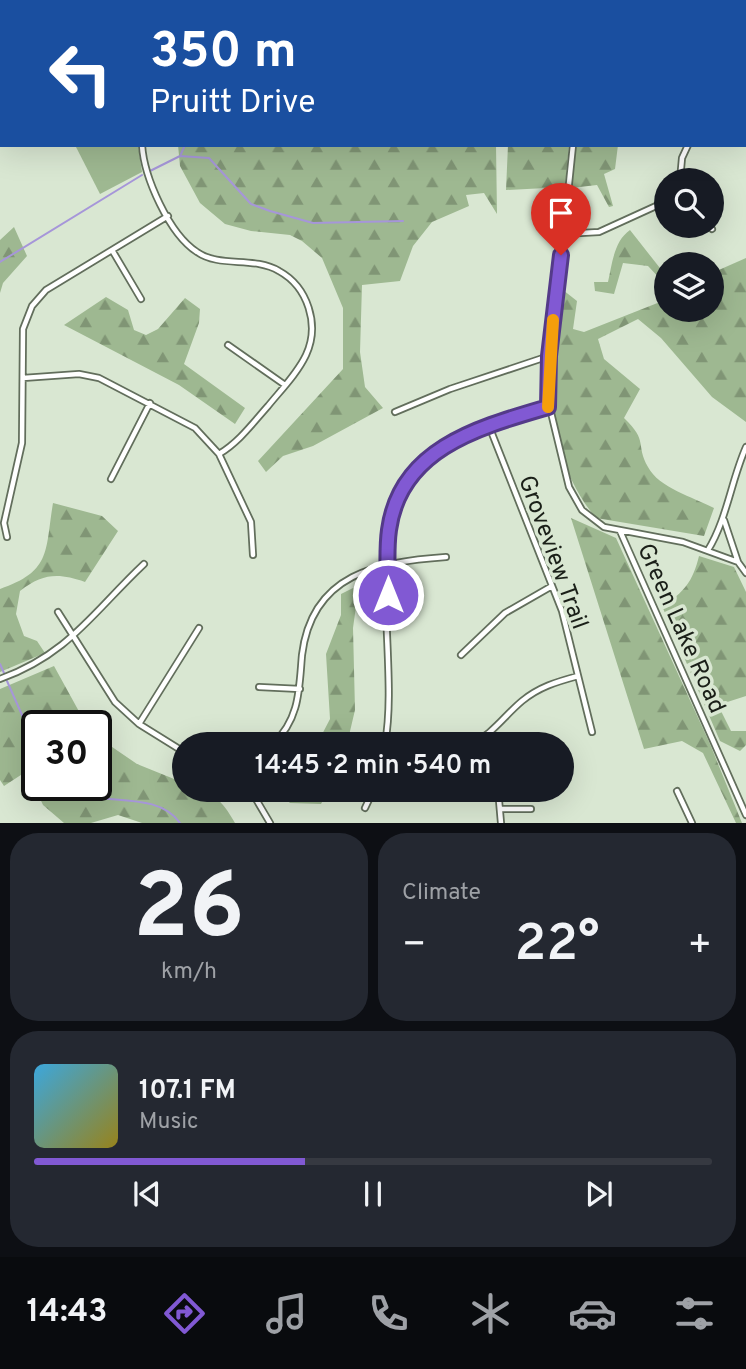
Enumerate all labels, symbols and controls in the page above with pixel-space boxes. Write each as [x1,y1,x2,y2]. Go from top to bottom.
text: 350 m [150,23,297,85]
icon: left [35,28,126,119]
text: Pruitt Drive [150,84,315,124]
map controls [654,168,724,322]
button: search [654,168,724,238]
pin [531,183,591,255]
icon: arrive [542,194,580,232]
button: layers [654,252,724,322]
street label: Groveview Trail [510,472,594,634]
street label: Green Lake Road [629,539,731,719]
position arrow [351,558,425,632]
speed limit sign: 30 [21,710,112,801]
text: 14:45 · 2 min · 540 m [255,750,491,783]
text: 26 [133,855,245,970]
text: Climate [402,879,481,908]
text: 22° [514,913,600,979]
text: − [402,922,427,971]
text: + [687,922,712,971]
text: km/h [161,958,217,987]
text: 107.1 FM [139,1075,236,1108]
text: Music [139,1108,199,1137]
icon: previous [128,1175,166,1213]
icon: pause [354,1175,392,1213]
icon: next [580,1175,618,1213]
icon: directions [160,1289,209,1338]
icon: music [262,1289,311,1338]
icon: phone [364,1289,413,1338]
icon: climate [466,1289,515,1338]
icon: car [568,1289,617,1338]
icon: filters [670,1289,719,1338]
text: 14:43 [27,1293,107,1333]

